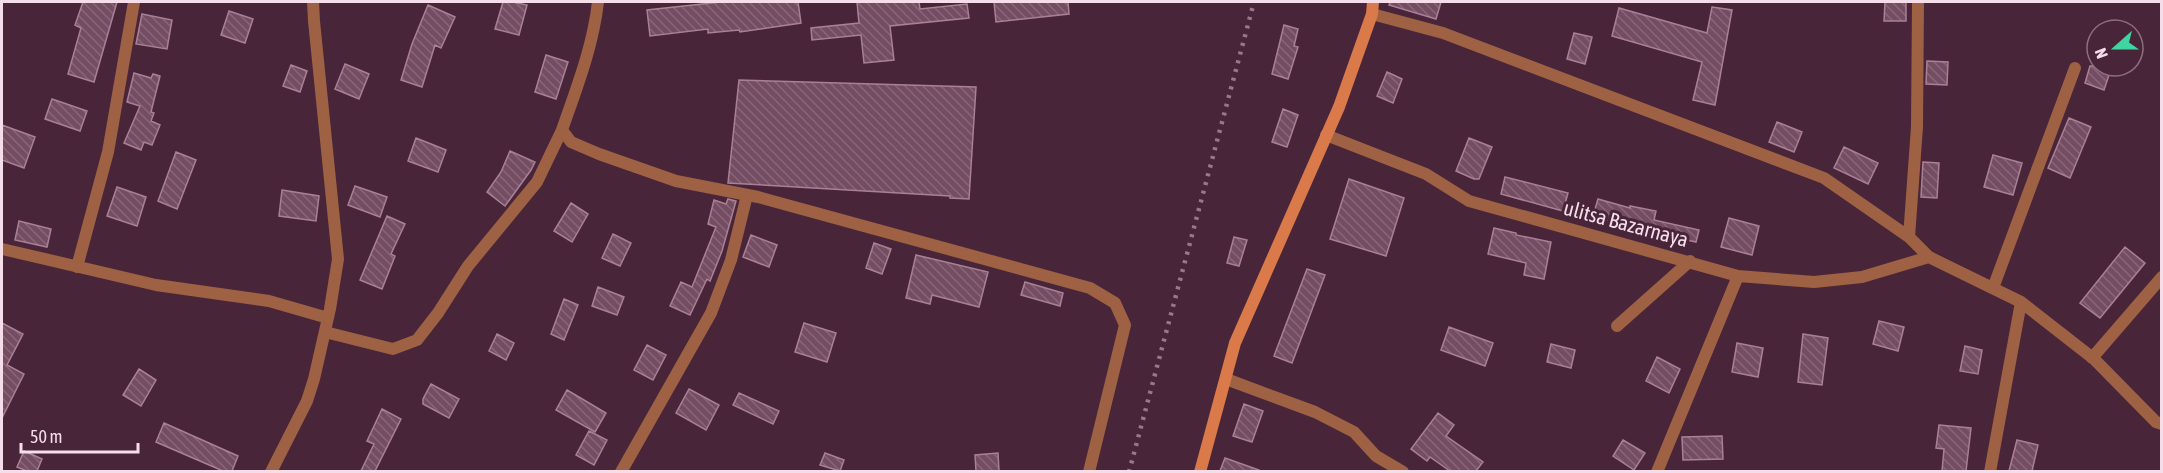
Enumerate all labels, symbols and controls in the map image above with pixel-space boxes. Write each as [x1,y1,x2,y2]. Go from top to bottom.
north arrow [2085,18,2145,78]
text: N [2091,46,2111,61]
street label: ulitsa Bazarnaya [1561,195,1691,251]
scale bar [21,416,138,454]
text: 50 m [30,426,62,447]

